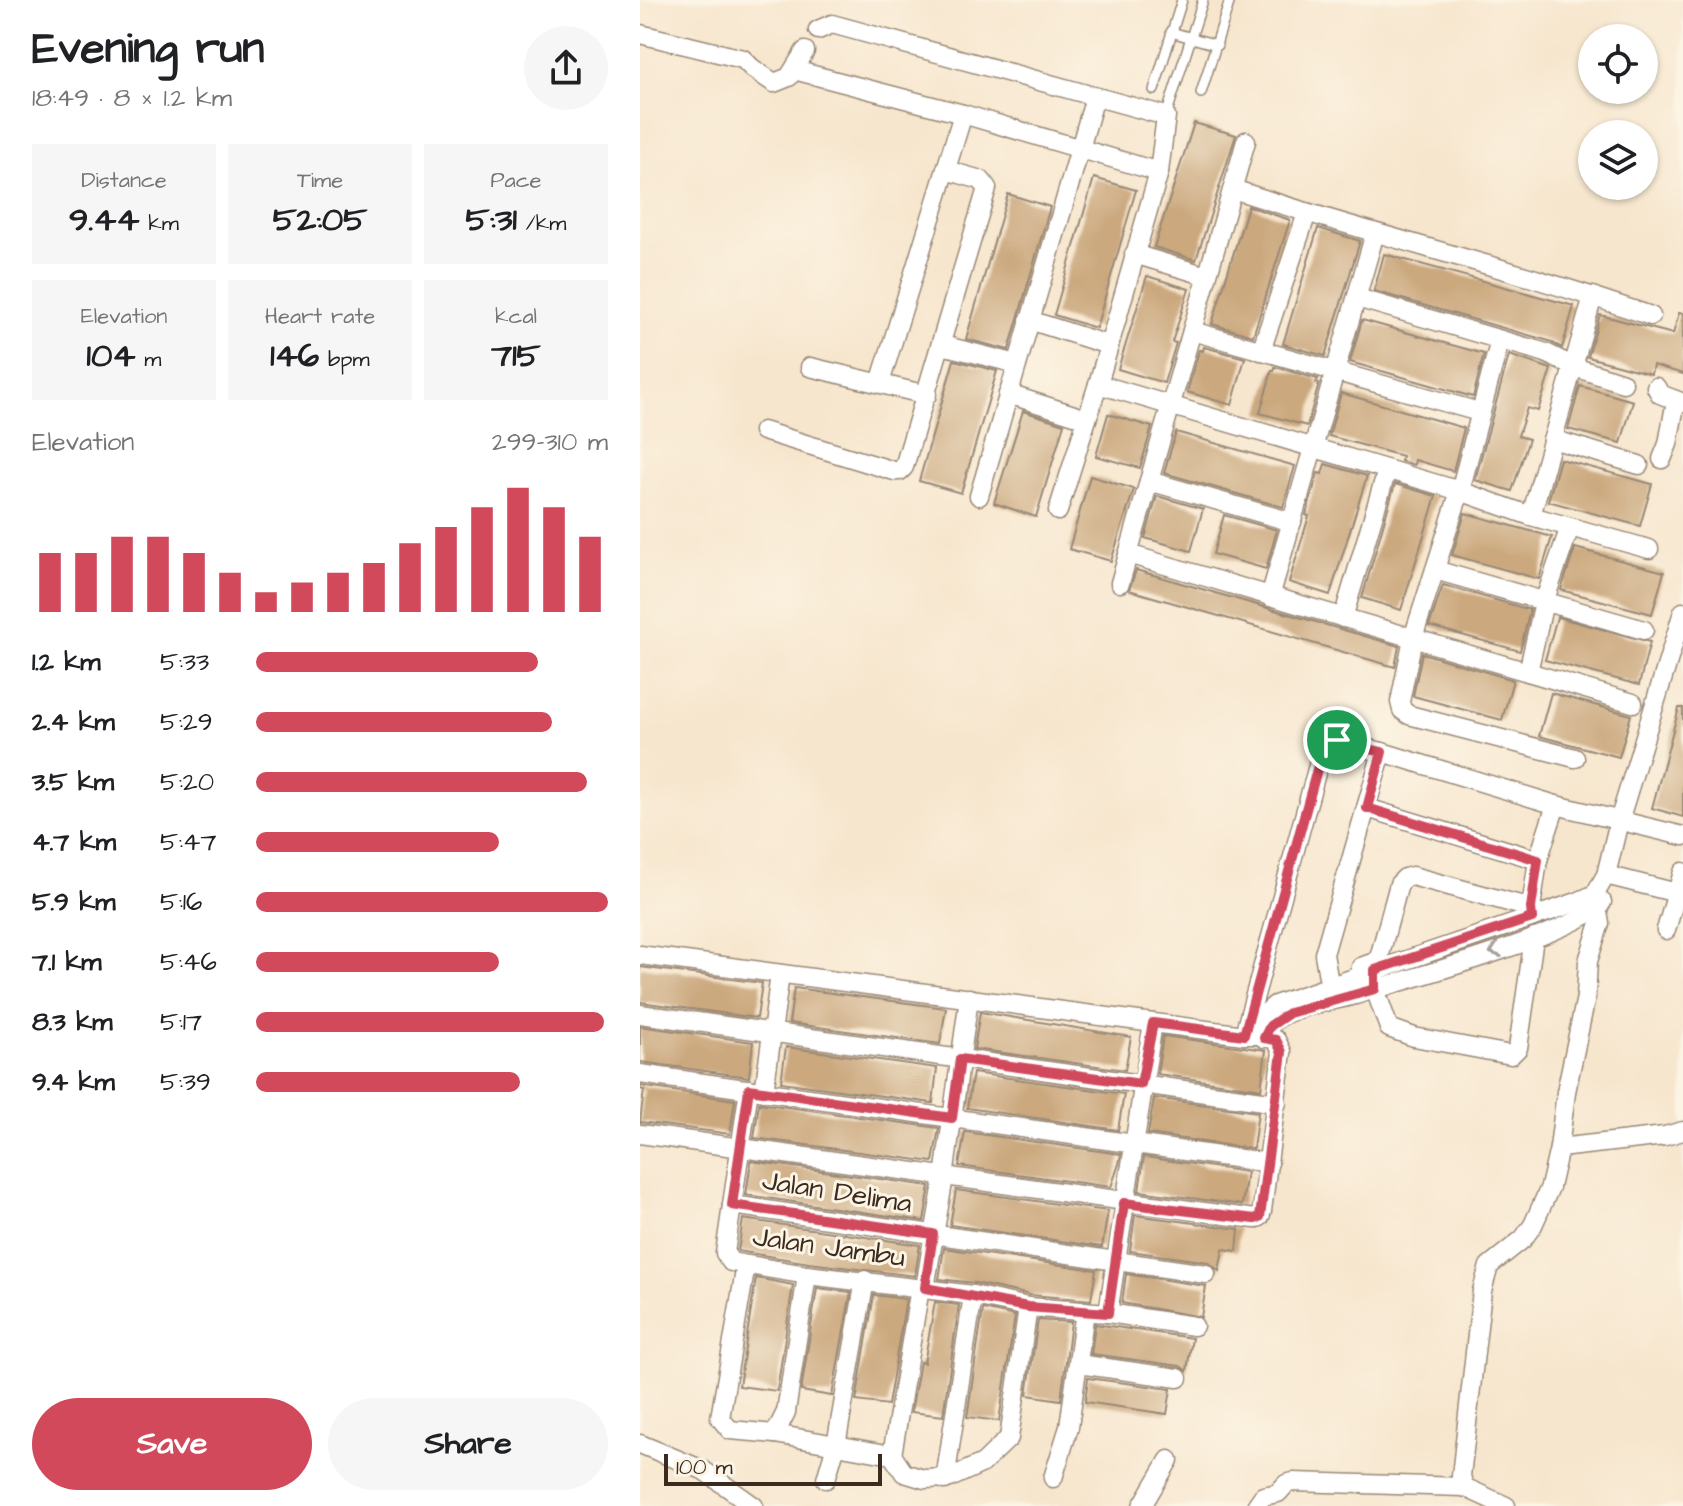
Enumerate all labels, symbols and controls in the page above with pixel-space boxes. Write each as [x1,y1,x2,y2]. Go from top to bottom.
text: Evening run [32,19,264,80]
map controls [1578,24,1658,200]
button: locate [1578,24,1658,104]
button: share [524,26,608,110]
text: 18:49 · 8 × 1.2 km [32,80,232,116]
button: layers [1578,120,1658,200]
text: Distance [81,165,167,196]
text: Time [297,165,343,196]
text: Pace [490,165,542,196]
text: 9.44 [69,196,139,244]
text: 52:05 [273,196,367,244]
text: 5:31 [466,196,517,244]
text: km [139,208,179,239]
text: /km [517,208,566,239]
text: Elevation [81,301,167,332]
text: Heart rate [265,301,375,332]
text: kcal [495,301,537,332]
text: 104 [87,332,136,380]
text: 146 [270,332,319,380]
text: 715 [491,332,541,380]
text: m [136,344,161,375]
text: bpm [319,344,370,375]
text: Elevation [32,424,134,460]
text: 299–310 m [492,424,608,460]
text: 1.2 km [32,644,100,680]
text: 5:33 [160,644,209,680]
text: 2.4 km [32,704,115,740]
text: 5:29 [160,704,212,740]
pin [1303,706,1371,774]
icon: arrive [1315,718,1359,762]
text: 3.5 km [32,764,114,800]
text: 5:20 [160,764,214,800]
text: 4.7 km [32,824,116,860]
text: 5:47 [160,824,216,860]
text: 5.9 km [32,884,115,920]
text: 5:16 [160,884,202,920]
one-way arrow [1489,941,1503,957]
text: 7.1 km [32,944,102,980]
text: 5:46 [160,944,217,980]
text: 8.3 km [32,1004,112,1040]
text: 5:17 [160,1004,202,1040]
text: 9.4 km [32,1064,115,1100]
text: 5:39 [160,1064,211,1100]
street label: Jalan Delima [759,1161,915,1223]
street label: Jalan Jambu [750,1217,908,1277]
button: Save [32,1398,312,1490]
button: Share [328,1398,608,1490]
scale bar [664,1450,882,1486]
text: 100 m [676,1452,733,1483]

